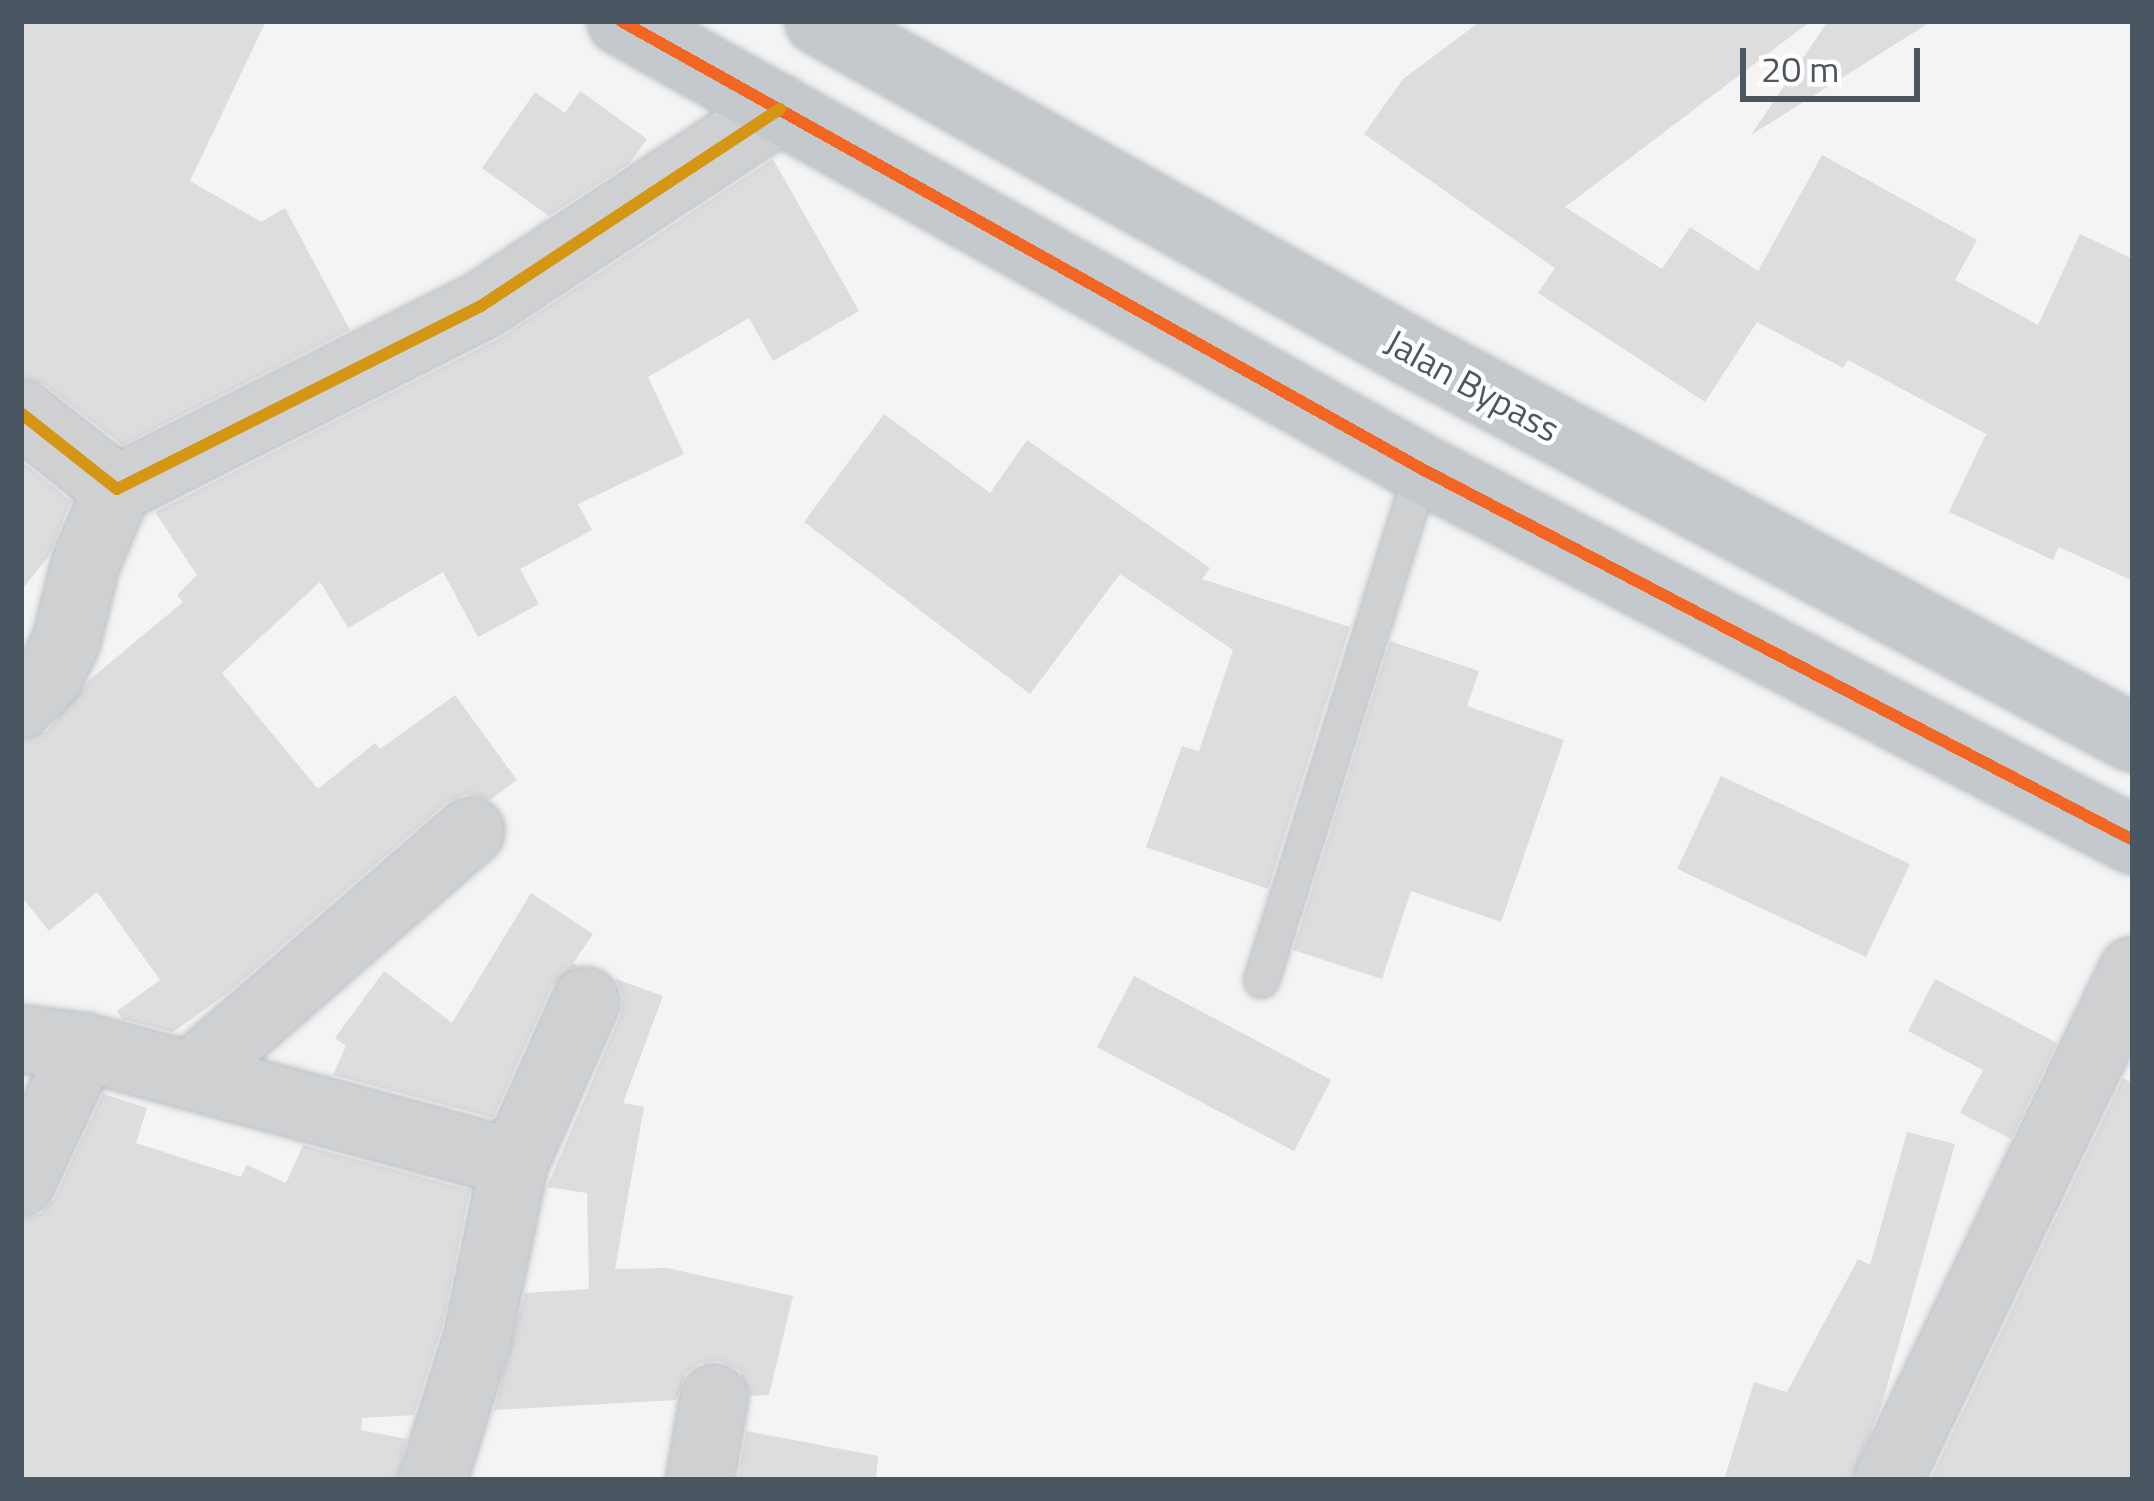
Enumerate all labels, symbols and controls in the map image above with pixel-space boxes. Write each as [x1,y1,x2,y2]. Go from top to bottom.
scale bar [1746,24,1926,98]
text: 20 m [1761,41,1839,96]
street label: Jalan Bypass [1379,320,1567,450]

